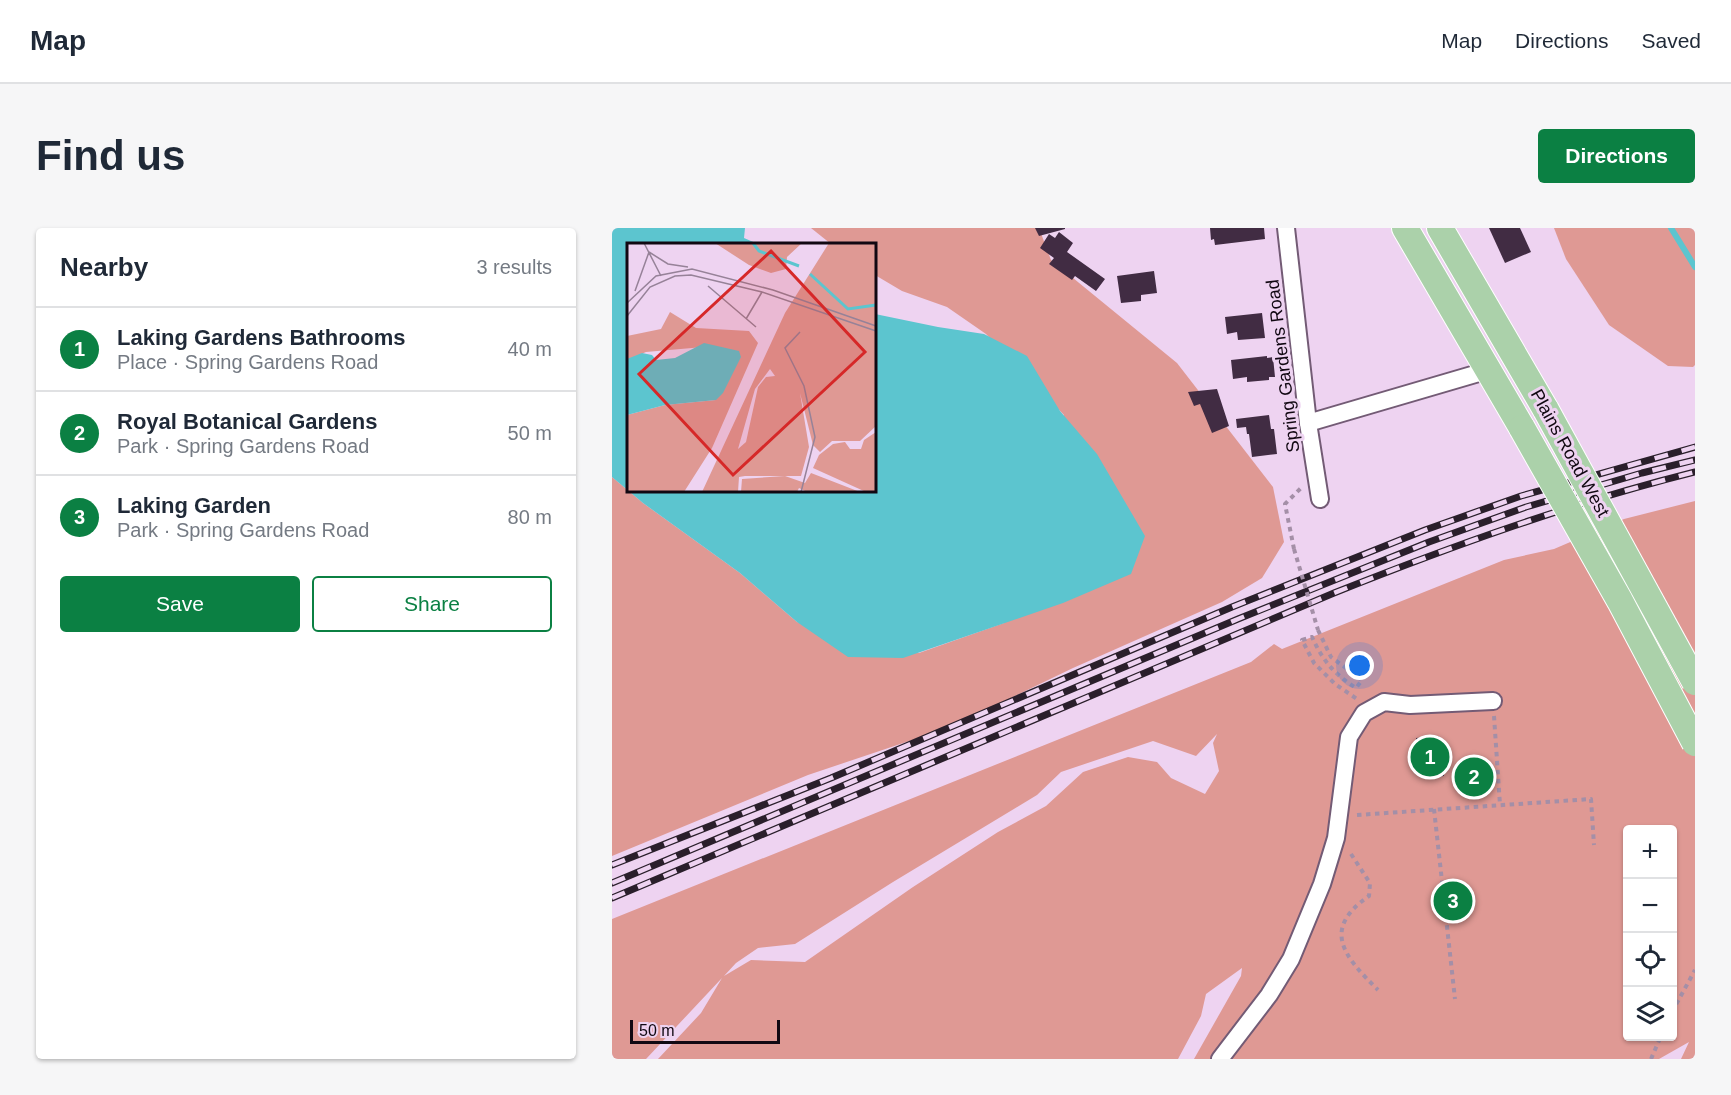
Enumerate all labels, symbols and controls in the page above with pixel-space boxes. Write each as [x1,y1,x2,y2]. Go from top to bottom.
text: Map [30,25,86,56]
text: Map [1441,29,1482,52]
text: Directions [1515,29,1608,52]
text: Saved [1641,29,1701,52]
button: Directions [1538,129,1695,183]
text: Find us [36,132,185,179]
inset map [627,243,876,492]
text: Nearby [60,252,148,282]
text: 3 results [476,256,552,278]
street label: Spring Gardens Road [1262,278,1304,454]
text: Laking Gardens Bathrooms [117,325,406,350]
text: 1 [74,338,85,360]
text: 40 m [508,338,552,360]
text: Place · Spring Gardens Road [117,351,378,373]
street label: Plains Road West [1527,386,1613,520]
text: Royal Botanical Gardens [117,409,377,434]
text: 2 [74,422,85,444]
text: 50 m [508,422,552,444]
text: Park · Spring Gardens Road [117,435,369,457]
text: Laking Garden [117,493,271,518]
text: 3 [74,506,85,528]
text: 80 m [508,506,552,528]
text: Park · Spring Gardens Road [117,519,369,541]
button: Save [60,576,300,632]
button: Share [312,576,552,632]
your location [1345,651,1374,680]
pin: 1 [1410,734,1450,780]
pin: 2 [1454,754,1494,800]
map controls [1623,825,1677,1041]
button: + [1623,825,1677,879]
pin: 3 [1434,878,1472,924]
button: − [1623,879,1677,933]
button: locate [1623,933,1677,987]
button: layers [1623,987,1677,1041]
scale bar [630,1017,780,1044]
text: 50 m [639,1022,675,1039]

